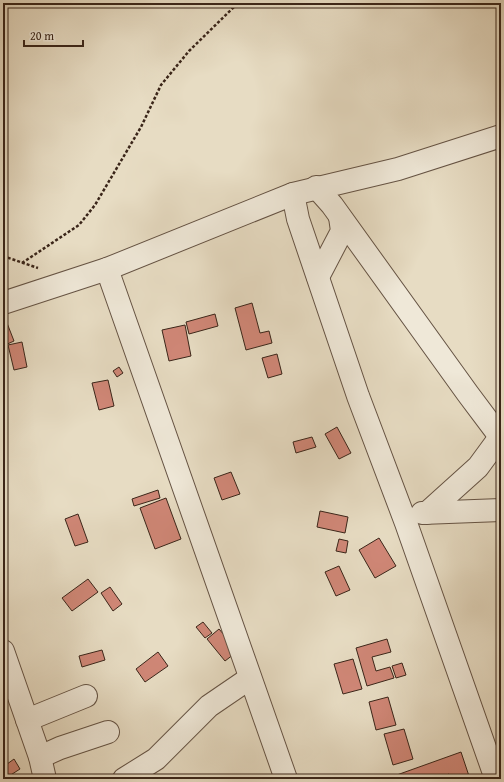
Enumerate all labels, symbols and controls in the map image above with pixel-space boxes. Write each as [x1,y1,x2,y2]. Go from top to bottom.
scale bar [24,22,83,48]
text: 20 m [30,27,54,44]

